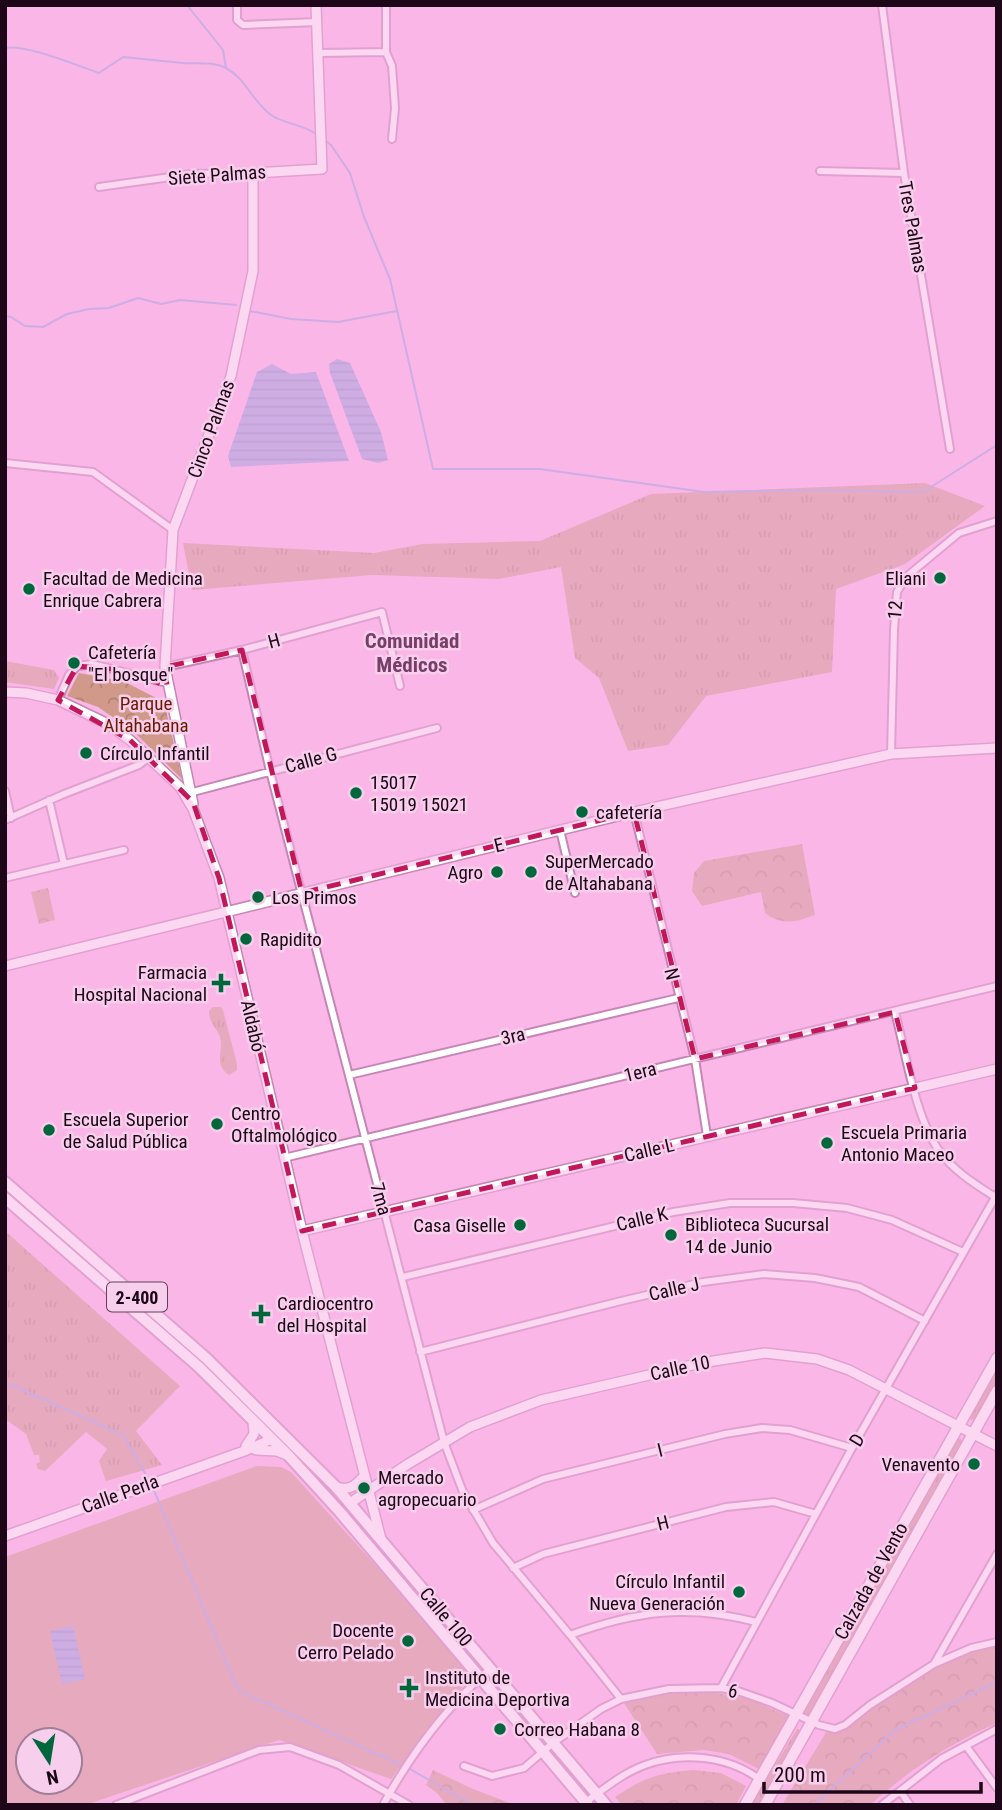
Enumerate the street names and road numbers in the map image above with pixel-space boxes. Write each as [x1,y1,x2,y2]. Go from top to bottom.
street label: Siete Palmas [167,160,267,190]
street label: Tres Palmas [894,179,932,275]
street label: Cinco Palmas [183,377,239,481]
street label: 12 [883,600,907,620]
street label: H [265,628,283,654]
street label: Calle G [282,742,340,778]
street label: E [492,833,506,857]
street label: N [659,966,685,982]
street label: Aldabó [236,998,270,1054]
street label: 3ra [499,1022,527,1050]
street label: 1era [621,1057,659,1087]
street label: Calle L [622,1133,676,1167]
street label: 7ma [365,1180,397,1218]
street label: Calle K [614,1202,671,1236]
street label: Calle J [647,1272,701,1306]
road number: 2-400 [107,1282,167,1312]
street label: Calle 10 [648,1350,712,1386]
street label: D [844,1429,870,1451]
street label: I [655,1438,665,1462]
street label: Calle Perla [78,1469,162,1519]
street label: H [654,1510,672,1536]
street label: Calzada de Vento [829,1518,913,1644]
street label: Calle 100 [415,1583,477,1651]
street label: 6 [726,1679,740,1703]

